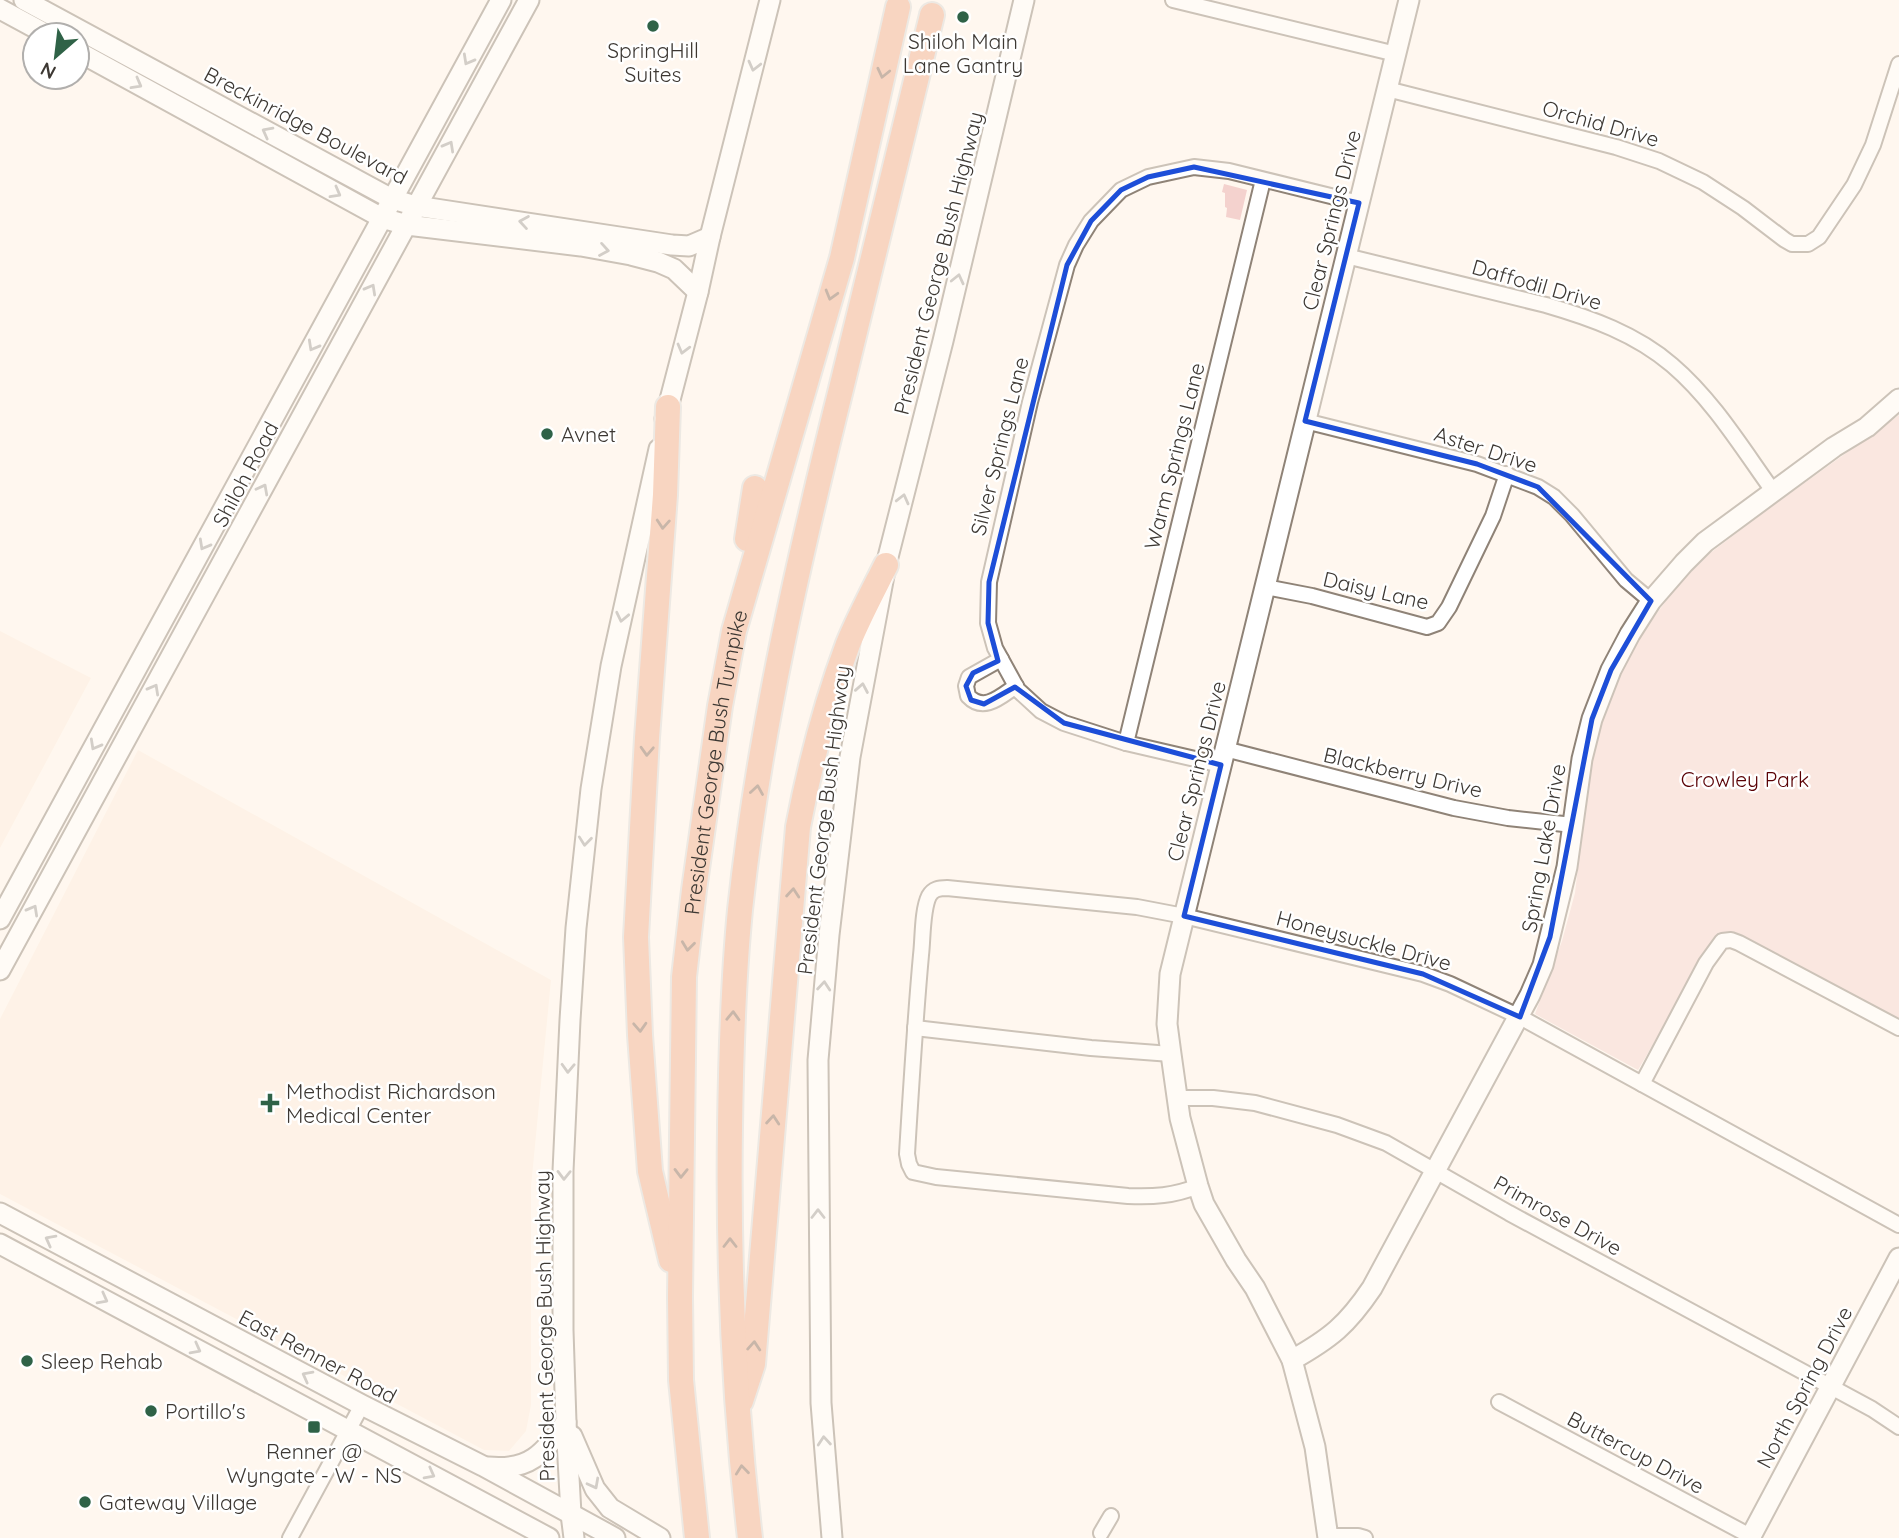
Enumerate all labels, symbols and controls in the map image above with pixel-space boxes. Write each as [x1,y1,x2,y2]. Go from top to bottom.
marker: Shiloh Main Lane Gantry [955,9,971,25]
marker: SpringHill Suites [645,18,661,34]
north arrow [21,21,91,91]
place label: Shiloh Main Lane Gantry [903,28,1023,78]
place label: SpringHill Suites [607,37,699,87]
one-way arrow [463,53,476,65]
text: N [36,57,60,85]
street label: Breckinridge Boulevard [200,60,412,190]
one-way arrow [748,60,762,72]
one-way arrow [876,67,891,79]
one-way arrow [130,76,142,89]
street label: Orchid Drive [1540,94,1662,152]
street label: President George Bush Highway [888,109,988,417]
one-way arrow [262,127,275,140]
street label: Clear Springs Drive [1296,127,1366,313]
one-way arrow [441,140,454,153]
one-way arrow [329,185,342,198]
one-way arrow [518,215,530,230]
one-way arrow [598,242,610,257]
street label: Daffodil Drive [1469,253,1605,315]
one-way arrow [950,273,964,285]
one-way arrow [363,284,376,296]
one-way arrow [825,289,839,301]
one-way arrow [307,338,321,351]
one-way arrow [677,343,691,355]
street label: Silver Springs Lane [964,354,1034,538]
street label: Warm Springs Lane [1138,360,1210,552]
street label: Shiloh Road [206,417,284,531]
street label: Aster Drive [1431,420,1541,478]
place label: Avnet [561,421,616,447]
marker: Avnet [539,426,555,442]
one-way arrow [255,484,268,496]
one-way arrow [895,493,909,505]
one-way arrow [656,519,671,530]
one-way arrow [198,538,212,551]
street label: Daisy Lane [1321,565,1431,615]
street label: President George Bush Turnpike [678,606,753,916]
one-way arrow [616,611,630,623]
street label: President George Bush Highway [791,664,855,976]
street label: Clear Springs Drive [1161,678,1231,864]
one-way arrow [854,682,869,694]
one-way arrow [146,684,159,696]
one-way arrow [90,738,103,750]
street label: Blackberry Drive [1321,741,1485,803]
one-way arrow [639,746,654,757]
street label: Spring Lake Drive [1515,762,1571,934]
park label: Crowley Park [1681,766,1809,792]
one-way arrow [749,784,764,795]
one-way arrow [578,836,593,847]
one-way arrow [785,887,800,898]
one-way arrow [25,904,38,917]
street label: Honeysuckle Drive [1274,904,1454,976]
one-way arrow [680,940,695,952]
one-way arrow [816,981,831,992]
one-way arrow [726,1010,741,1021]
one-way arrow [632,1022,647,1033]
one-way arrow [560,1063,575,1074]
place label: Methodist Richardson Medical Center [286,1078,496,1128]
marker: Methodist Richardson Medical Center [260,1093,280,1113]
one-way arrow [765,1114,780,1125]
one-way arrow [674,1168,689,1179]
street label: Primrose Drive [1489,1169,1627,1261]
street label: President George Bush Highway [528,1170,560,1482]
one-way arrow [556,1170,571,1181]
one-way arrow [810,1208,826,1218]
one-way arrow [45,1234,58,1248]
one-way arrow [722,1237,737,1248]
one-way arrow [96,1291,108,1304]
street label: North Spring Drive [1750,1302,1858,1472]
street label: East Renner Road [235,1303,401,1409]
one-way arrow [189,1341,201,1354]
one-way arrow [746,1341,761,1352]
place label: Sleep Rehab [41,1348,163,1374]
marker: Sleep Rehab [19,1353,35,1369]
one-way arrow [302,1371,314,1384]
place label: Portillo's [165,1398,246,1424]
marker: Portillo's [143,1403,159,1419]
street label: Buttercup Drive [1563,1405,1709,1499]
marker: Renner @ Wyngate - W - NS [306,1419,322,1435]
one-way arrow [817,1435,832,1446]
place label: Renner @ Wyngate - W - NS [226,1438,402,1488]
one-way arrow [735,1464,750,1476]
one-way arrow [423,1466,435,1479]
one-way arrow [585,1477,599,1489]
place label: Gateway Village [99,1489,257,1515]
marker: Gateway Village [77,1494,93,1510]

